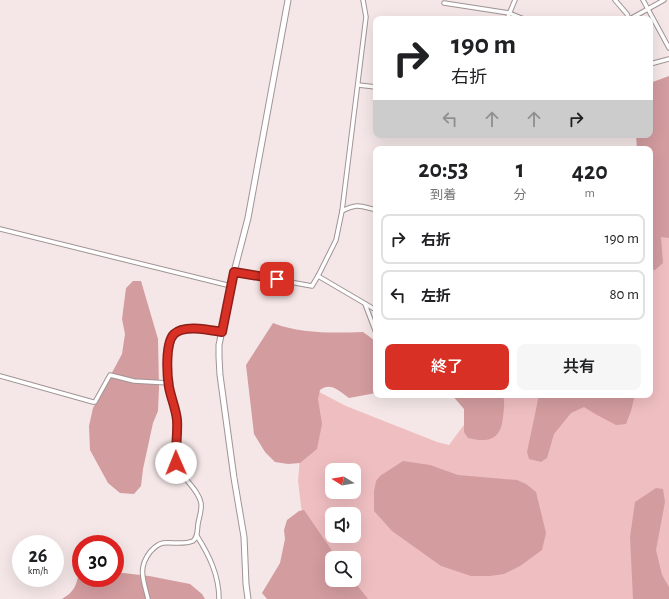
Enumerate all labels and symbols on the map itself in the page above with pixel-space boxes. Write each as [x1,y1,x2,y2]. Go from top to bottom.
pin [260,262,294,296]
position arrow [155,442,197,484]
north arrow [325,463,361,499]
speed limit sign: 30 [72,535,124,587]

